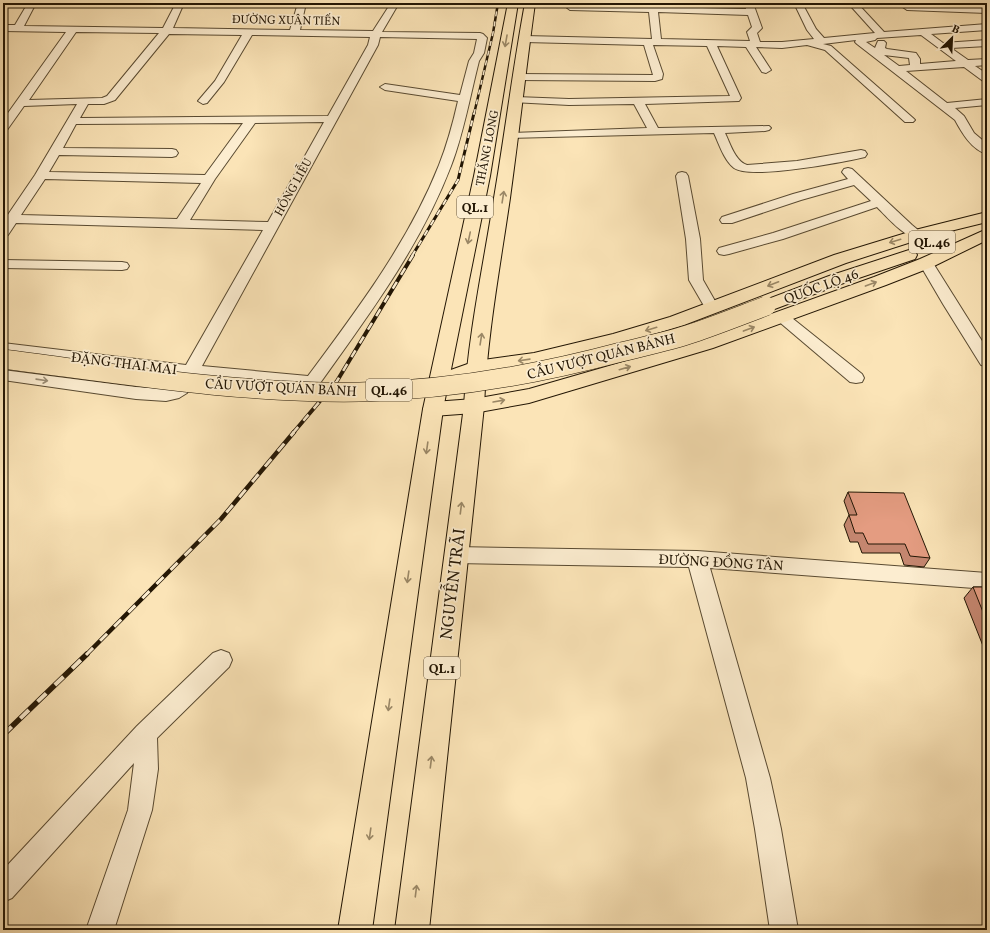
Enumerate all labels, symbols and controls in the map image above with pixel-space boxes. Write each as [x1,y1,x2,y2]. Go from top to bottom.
street label: ĐƯỜNG XUÂN TIẾN [232,10,340,30]
north arrow [932,18,972,58]
text: B [949,22,962,39]
one-way arrow [501,34,509,47]
street label: THĂNG LONG [473,109,503,188]
street label: HỒNG LIỄU [270,155,316,219]
one-way arrow [499,191,507,204]
road number: QL.1 [457,196,493,218]
one-way arrow [464,231,472,244]
road number: QL.46 [909,231,955,253]
one-way arrow [889,238,902,245]
street label: QUỐC LỘ 46 [781,263,861,310]
one-way arrow [865,280,877,288]
one-way arrow [767,281,779,289]
one-way arrow [742,325,755,332]
one-way arrow [644,326,657,333]
street label: CẦU VƯỢT QUÁN BÁNH [525,328,677,385]
one-way arrow [477,333,485,346]
street label: ĐẶNG THAI MAI [70,348,178,380]
one-way arrow [518,356,531,364]
one-way arrow [618,364,631,371]
street label: CẦU VƯỢT QUÁN BÁNH [205,373,357,402]
one-way arrow [35,376,48,384]
road number: QL.46 [366,379,412,401]
one-way arrow [493,397,506,405]
one-way arrow [423,441,431,454]
one-way arrow [457,502,465,515]
street label: NGUYỄN TRÃI [433,527,472,641]
street label: ĐƯỜNG ĐỒNG TÂN [658,548,784,576]
one-way arrow [404,570,412,583]
road number: QL.1 [424,657,460,679]
one-way arrow [385,698,393,711]
one-way arrow [427,756,435,769]
one-way arrow [366,827,374,840]
one-way arrow [413,885,420,898]

